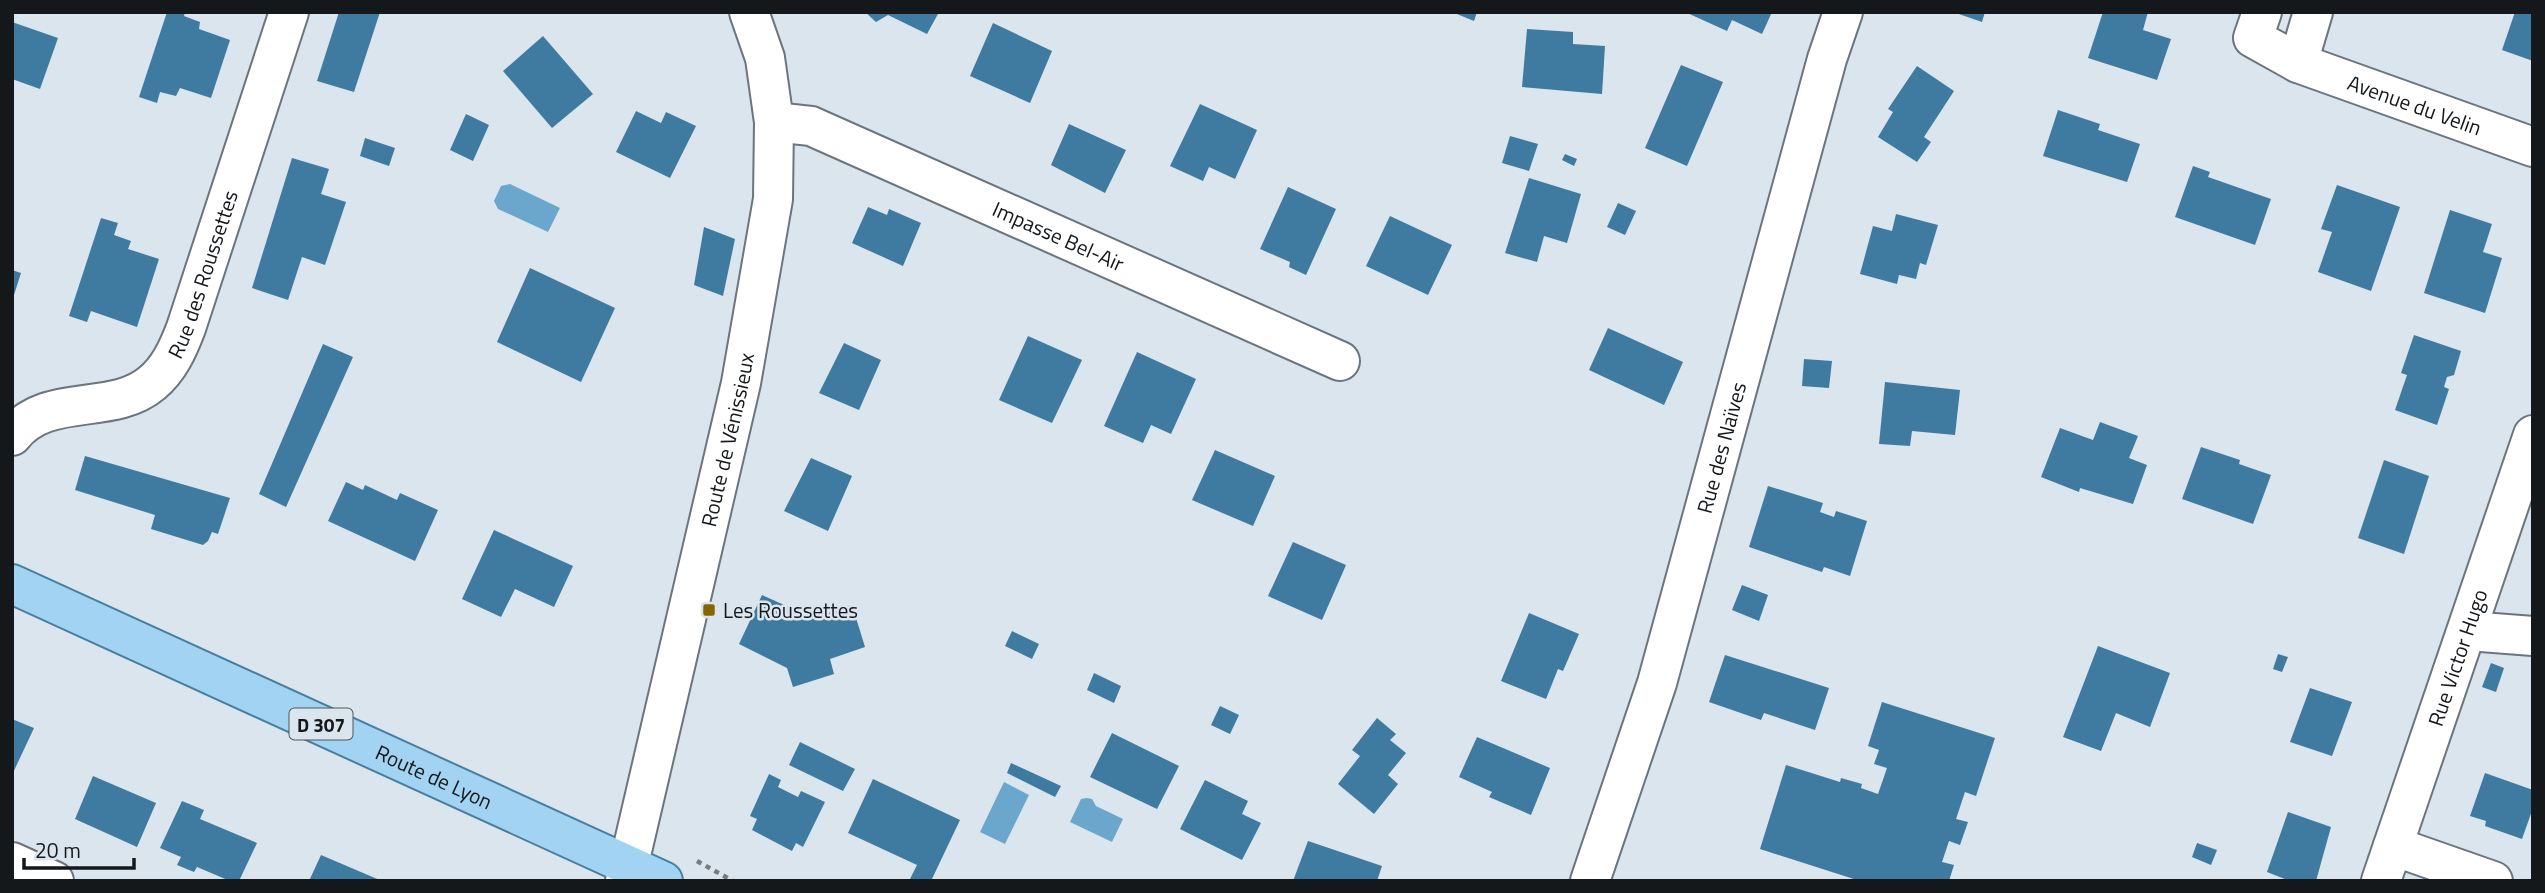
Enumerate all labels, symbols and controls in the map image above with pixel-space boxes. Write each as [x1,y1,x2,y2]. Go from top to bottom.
street label: Avenue du Velin [2343,66,2486,143]
street label: Rue des Roussettes [159,186,246,364]
street label: Impasse Bel-Air [988,193,1129,279]
street label: Route de Vénissieux [692,350,762,530]
street label: Rue des Naïves [1688,378,1754,517]
street label: Rue Victor Hugo [2419,585,2495,730]
place label: Les Roussettes [723,594,858,626]
marker: Les Roussettes [701,602,717,618]
road number: D 307 [290,708,352,740]
street label: Route de Lyon [370,736,498,817]
scale bar [24,826,135,870]
text: 20 m [35,834,81,866]

